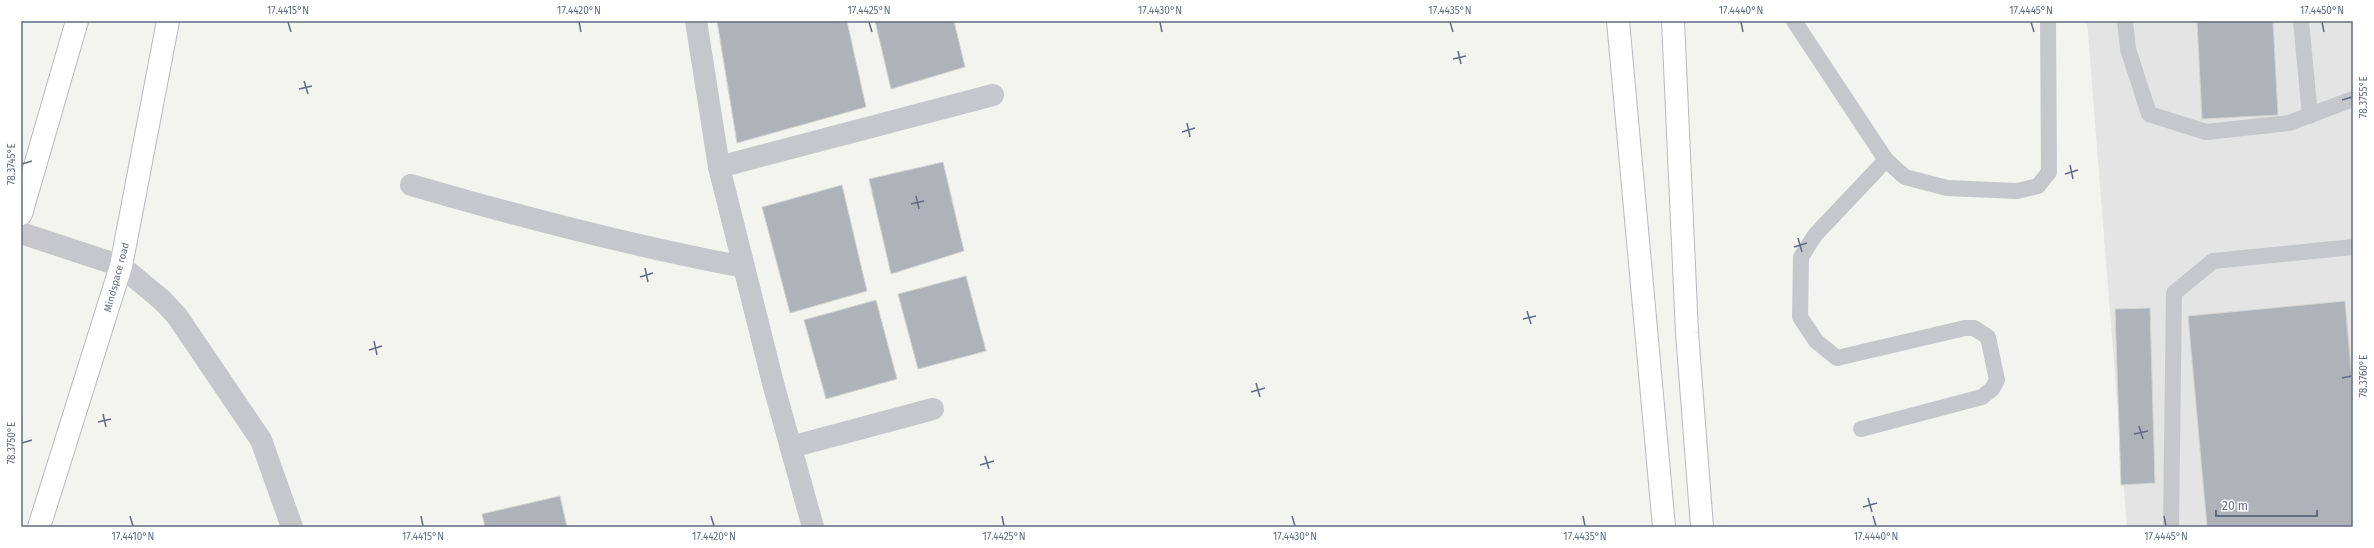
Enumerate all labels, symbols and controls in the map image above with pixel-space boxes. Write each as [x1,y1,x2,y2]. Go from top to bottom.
text: 17.4415°N [267,5,309,17]
text: 17.4420°N [557,5,601,17]
text: 17.4425°N [847,5,891,17]
text: 17.4430°N [1138,5,1182,17]
text: 17.4435°N [1428,5,1472,17]
text: 17.4440°N [1719,5,1763,17]
text: 17.4445°N [2009,5,2053,17]
text: 17.4450°N [2300,5,2344,17]
text: 78.3755°E [2358,76,2370,118]
text: 78.3745°E [6,143,18,185]
street label: Mindspace road [102,241,132,313]
text: 78.3760°E [2358,355,2370,397]
text: 78.3750°E [6,422,18,464]
scale bar [2216,492,2317,518]
text: 20 m [2222,499,2248,513]
text: 17.4410°N [112,531,154,543]
text: 17.4415°N [402,531,444,543]
text: 17.4420°N [692,531,736,543]
text: 17.4425°N [982,531,1026,543]
text: 17.4430°N [1273,531,1317,543]
text: 17.4435°N [1563,531,1607,543]
text: 17.4440°N [1854,531,1898,543]
text: 17.4445°N [2144,531,2188,543]

